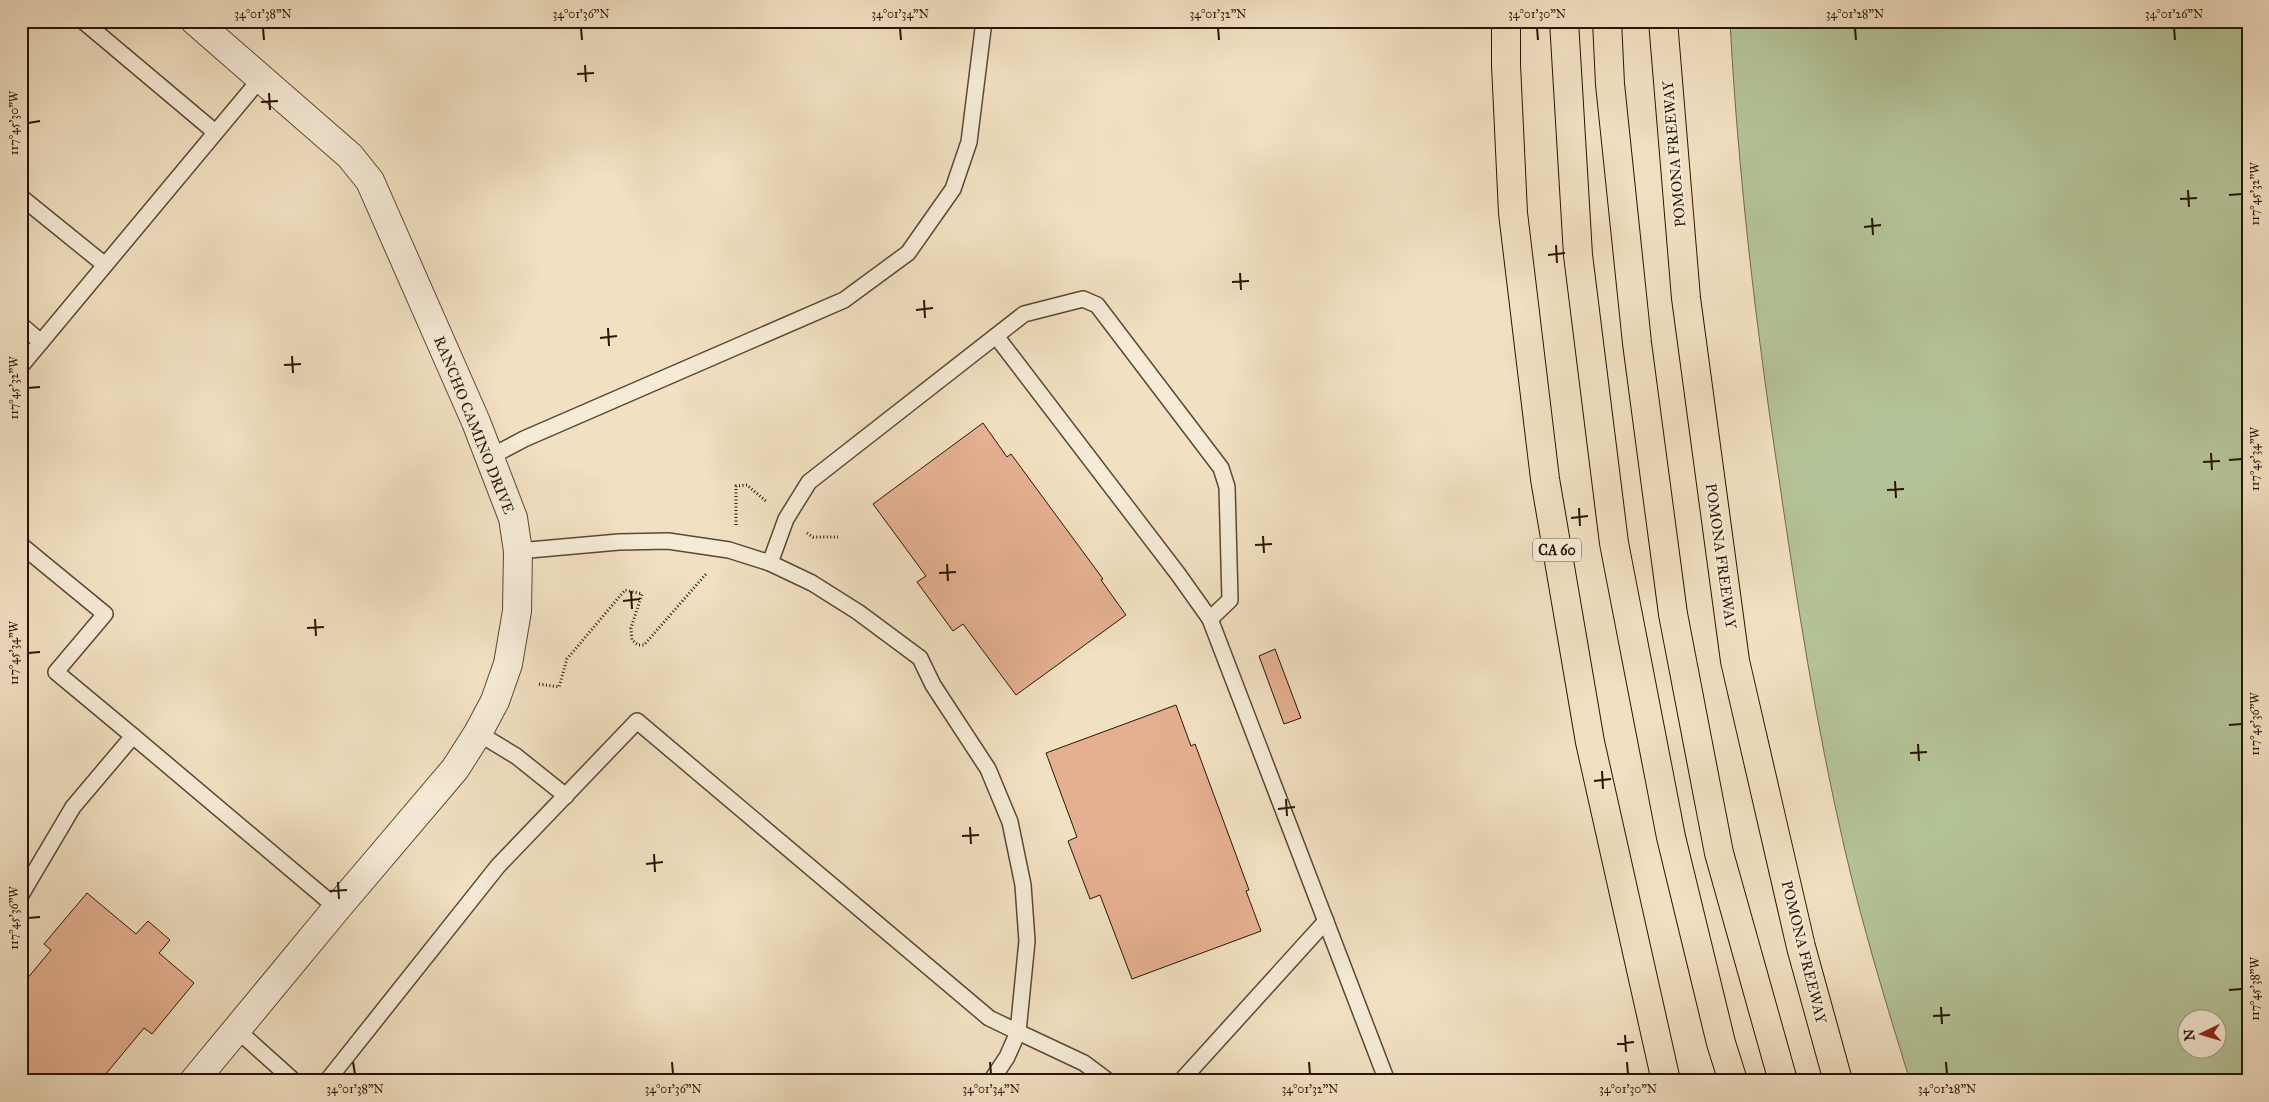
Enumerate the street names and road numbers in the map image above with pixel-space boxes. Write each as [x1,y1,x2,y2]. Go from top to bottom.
street label: POMONA FREEWAY [1659,80,1689,228]
street label: RANCHO CAMINO DRIVE [430,333,518,517]
street label: POMONA FREEWAY [1702,482,1740,630]
road number: CA 60 [1533,538,1581,562]
street label: POMONA FREEWAY [1778,879,1831,1026]

